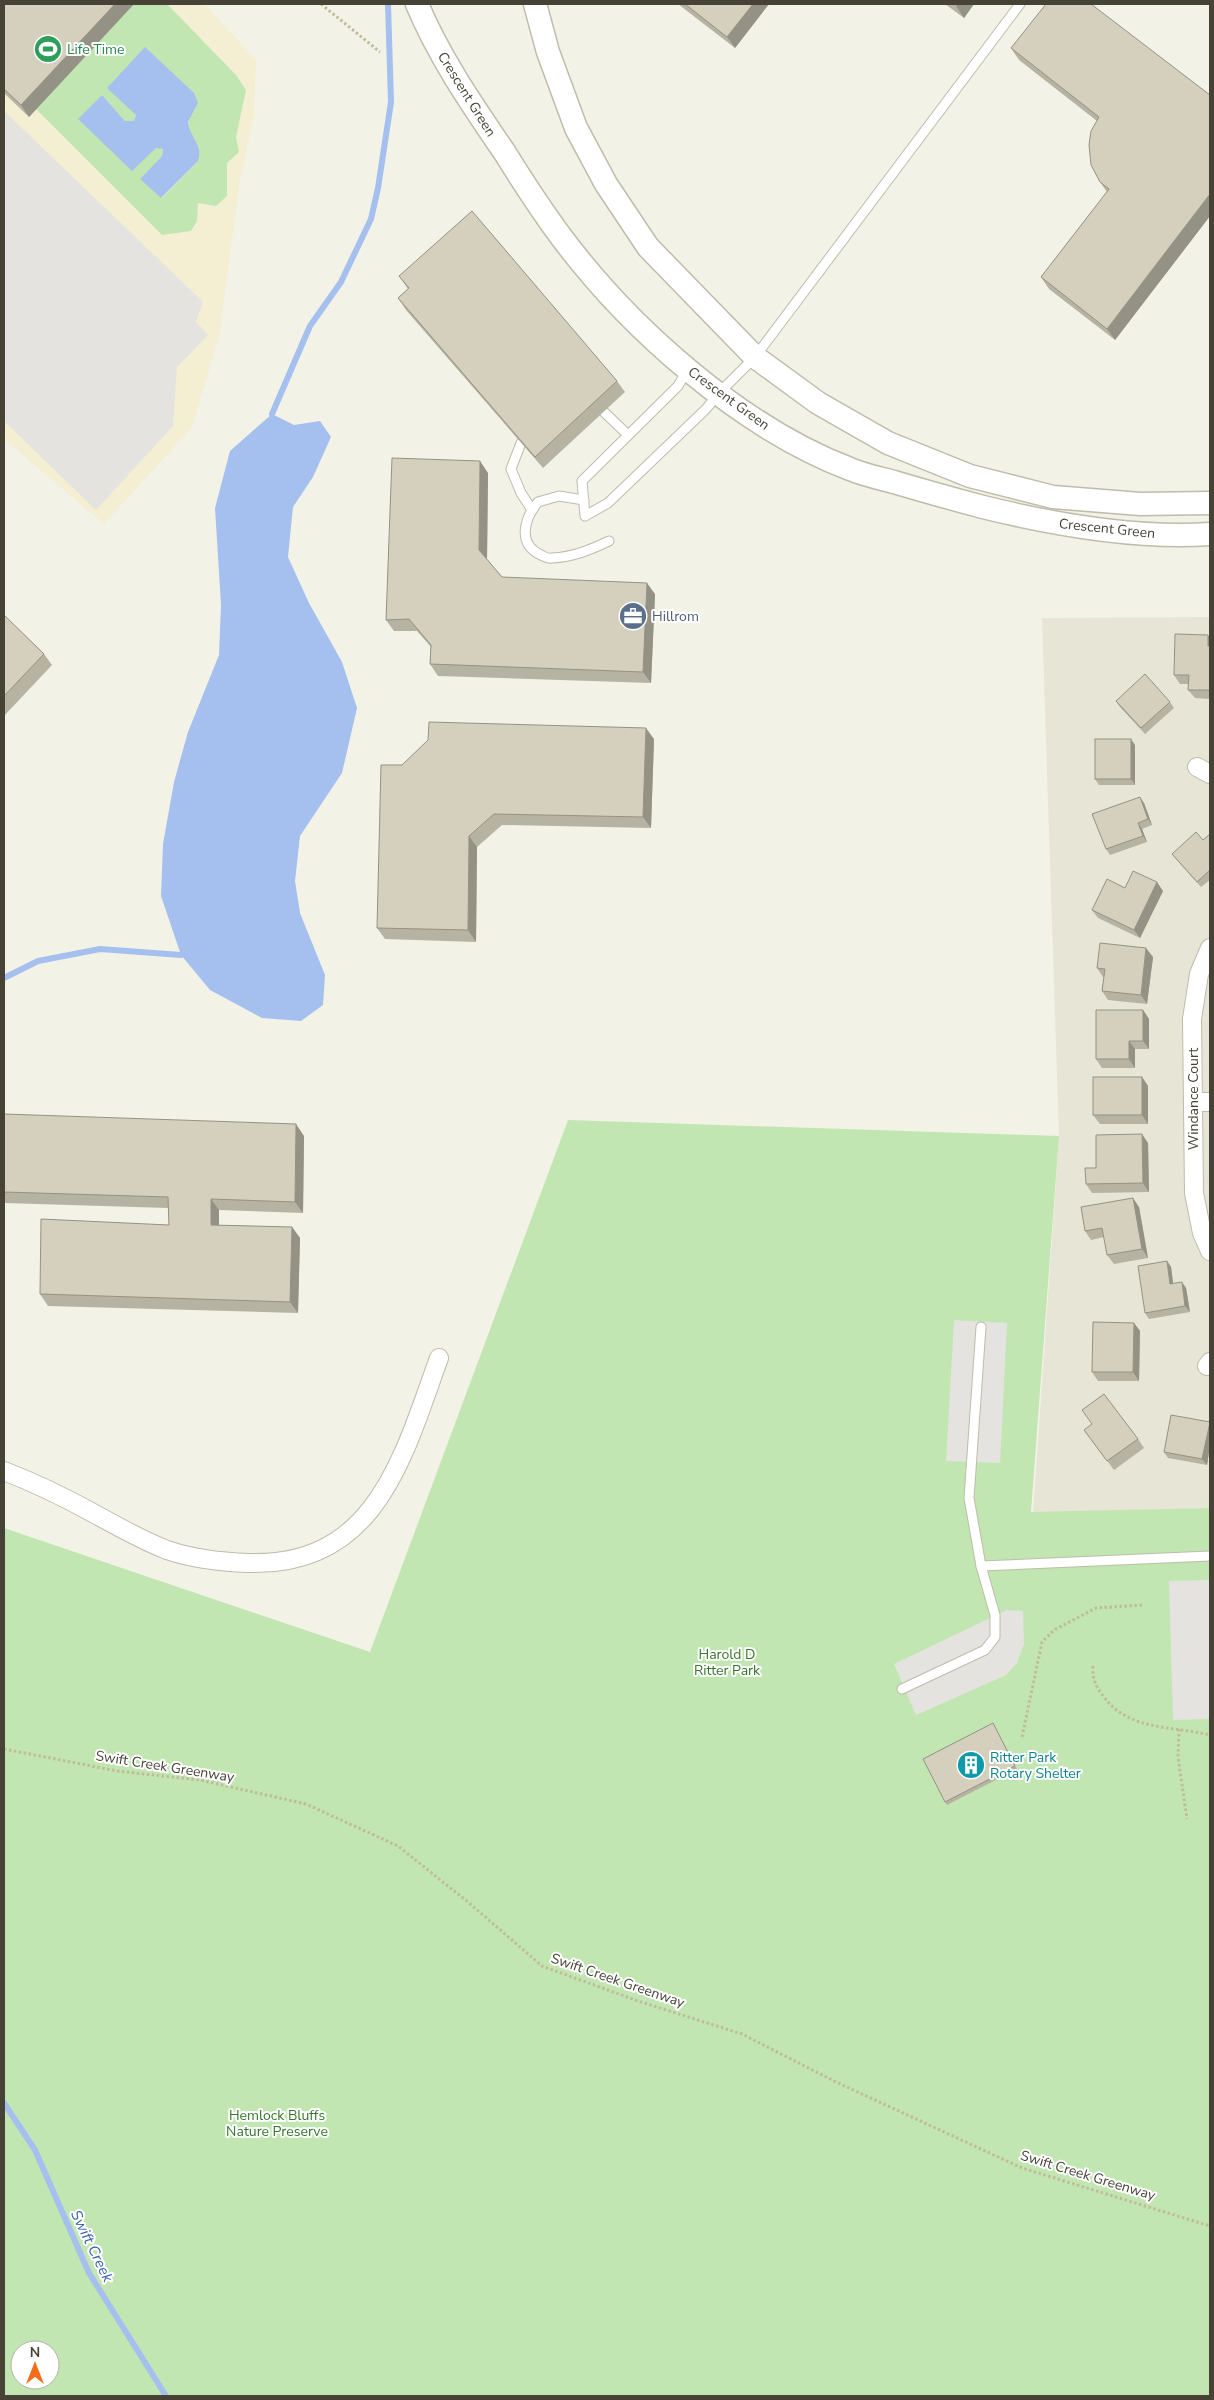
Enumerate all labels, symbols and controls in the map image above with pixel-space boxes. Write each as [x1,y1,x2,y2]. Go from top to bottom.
sports icon: Life Time [33,34,63,64]
place label: Life Time [67,40,124,59]
street label: Crescent Green [433,48,500,140]
street label: Crescent Green [684,362,773,435]
street label: Crescent Green [1058,514,1156,543]
office icon: Hillrom [618,601,648,631]
place label: Hillrom [652,607,699,626]
street label: Windance Court [1184,1048,1203,1150]
park label: Harold D Ritter Park [694,1645,761,1680]
street label: Swift Creek Greenway [94,1746,236,1787]
place label: Ritter Park Rotary Shelter [990,1748,1081,1783]
building icon: Ritter Park Rotary Shelter [956,1750,986,1780]
street label: Swift Creek Greenway [548,1949,688,2013]
park label: Hemlock Bluffs Nature Preserve [226,2106,328,2141]
street label: Swift Creek Greenway [1018,2146,1158,2205]
water label: Swift Creek [66,2207,118,2286]
north arrow [10,2340,60,2390]
text: N [30,2343,40,2362]

